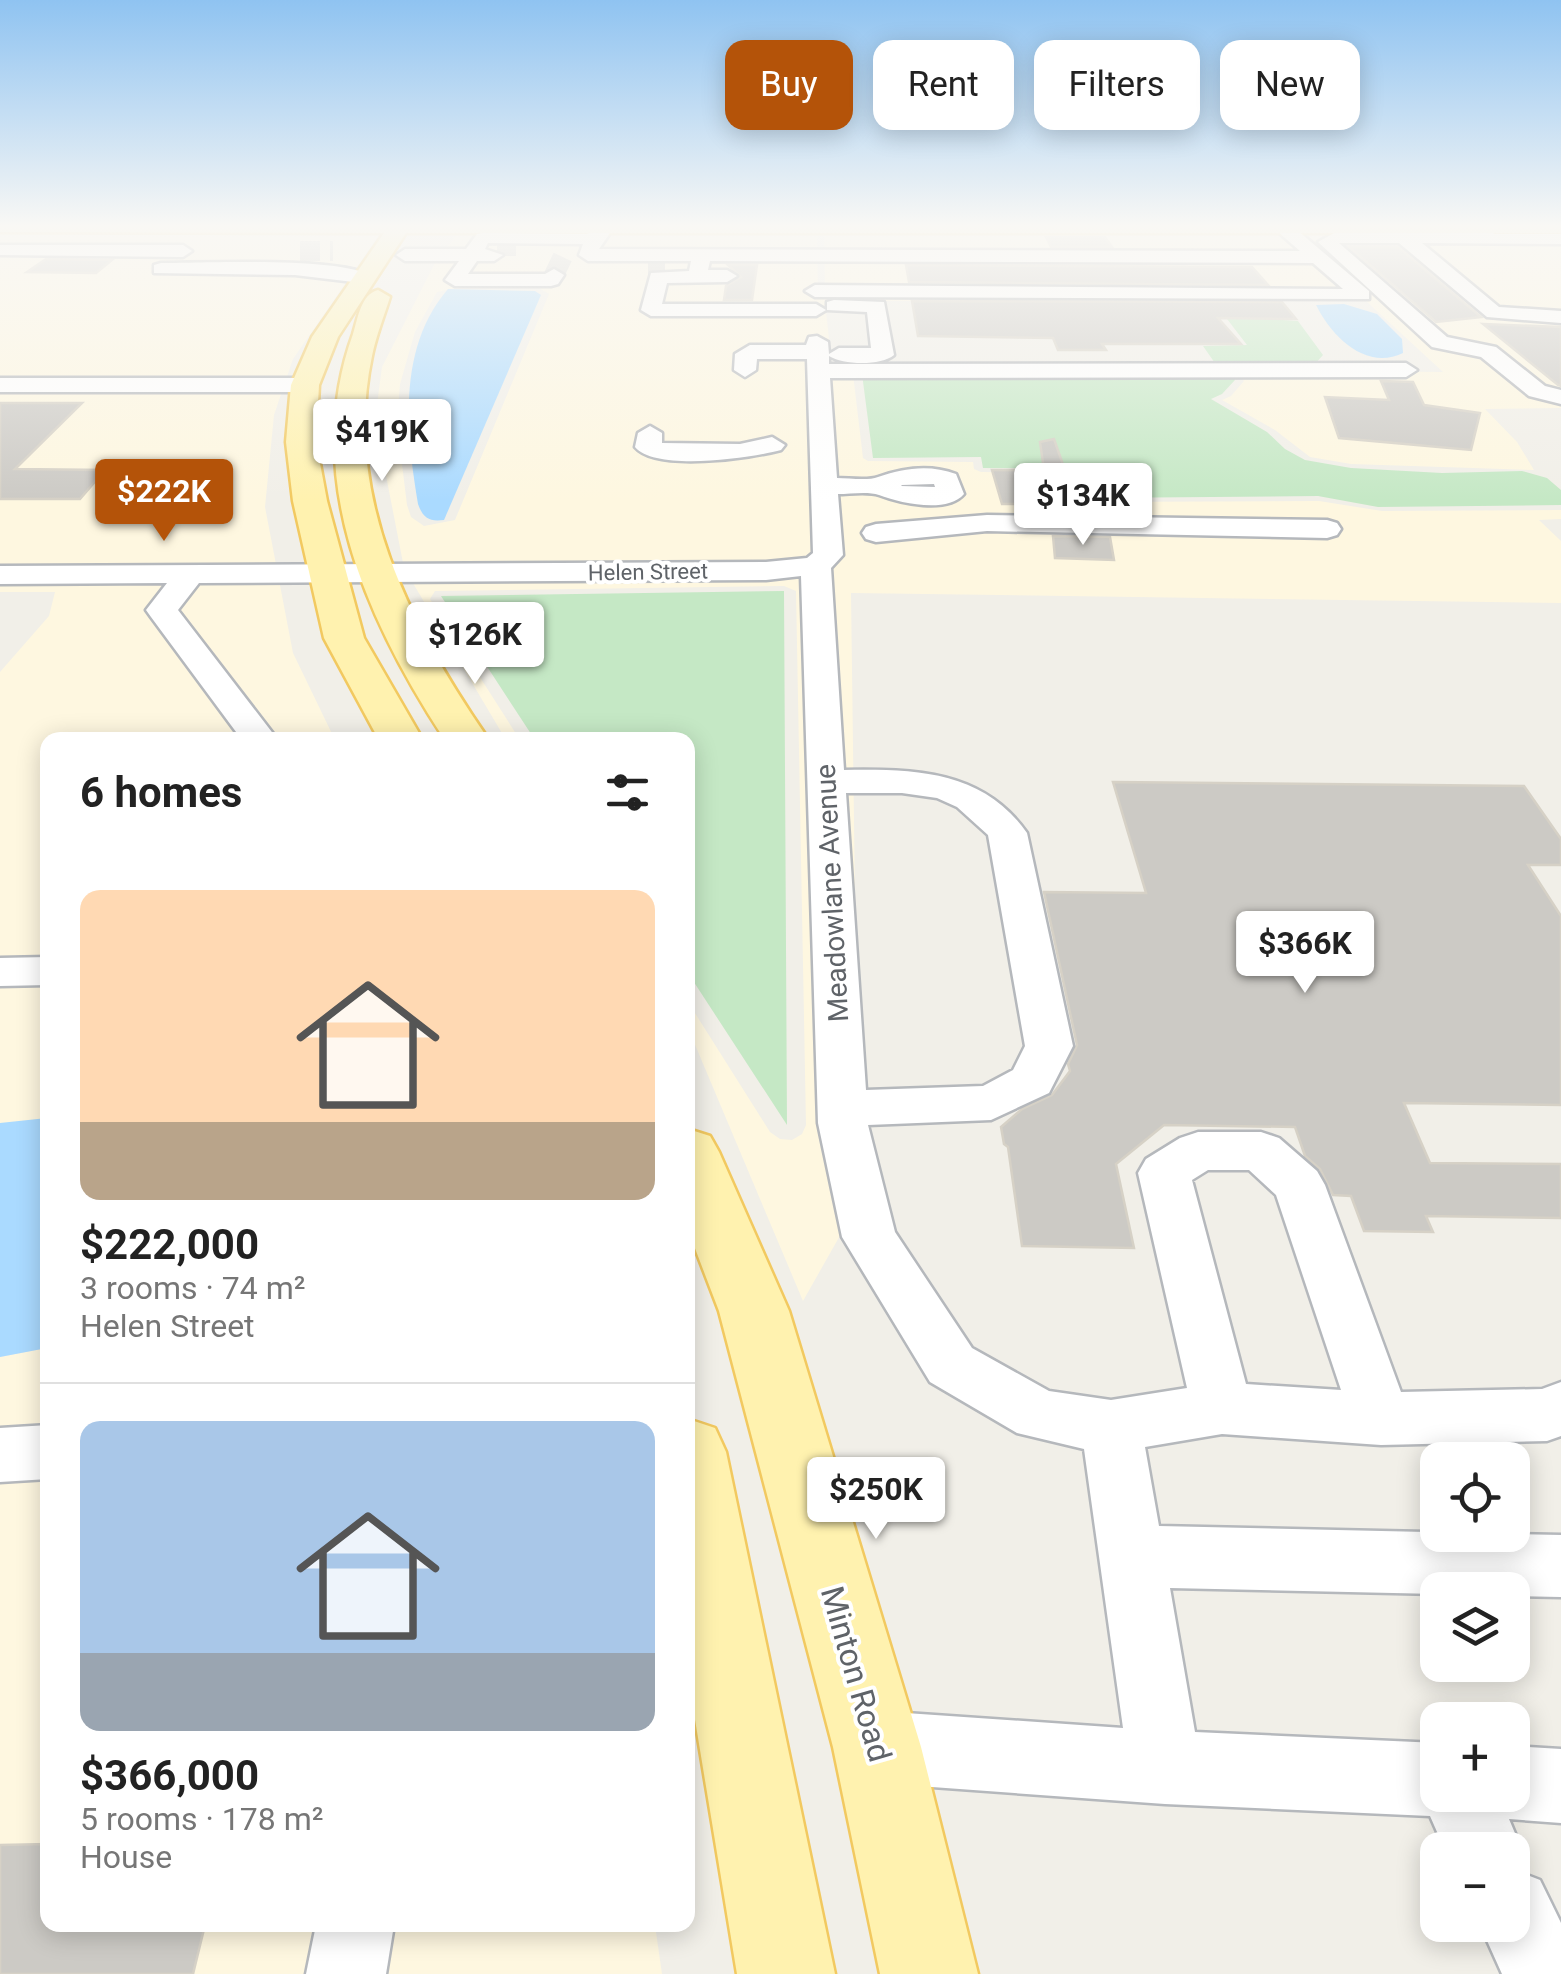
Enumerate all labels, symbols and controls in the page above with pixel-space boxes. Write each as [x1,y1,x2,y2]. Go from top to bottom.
chip: Buy [725,40,853,130]
chip: Rent [873,40,1014,130]
chip: Filters [1034,40,1200,130]
chip: New [1220,40,1360,130]
pin: $419K [312,399,452,484]
text: $419K [335,412,429,450]
pin: $222K [94,459,234,544]
pin: $134K [1013,463,1153,548]
text: $222K [117,472,211,510]
text: $134K [1036,476,1130,514]
street label: Helen Street [588,558,708,586]
pin: $126K [405,602,545,687]
text: $126K [428,615,522,653]
street label: Meadowlane Avenue [809,763,855,1023]
icon: filters [600,765,655,820]
text: 6 homes [80,768,242,817]
pin: $366K [1235,911,1375,996]
text: $366K [1258,924,1352,962]
icon: home [278,955,458,1135]
text: $222,000 [80,1220,259,1269]
text: 3 rooms · 74 m² [80,1269,305,1307]
text: Helen Street [80,1307,255,1345]
map controls [1420,1442,1530,1942]
button: locate [1420,1442,1530,1552]
pin: $250K [806,1457,946,1542]
text: $250K [829,1470,923,1508]
icon: home [278,1486,458,1666]
button: layers [1420,1572,1530,1682]
street label: Minton Road [813,1582,899,1766]
button: + [1420,1702,1530,1812]
text: $366,000 [80,1751,259,1800]
text: 5 rooms · 178 m² [80,1800,323,1838]
button: − [1420,1832,1530,1942]
text: House [80,1838,172,1876]

